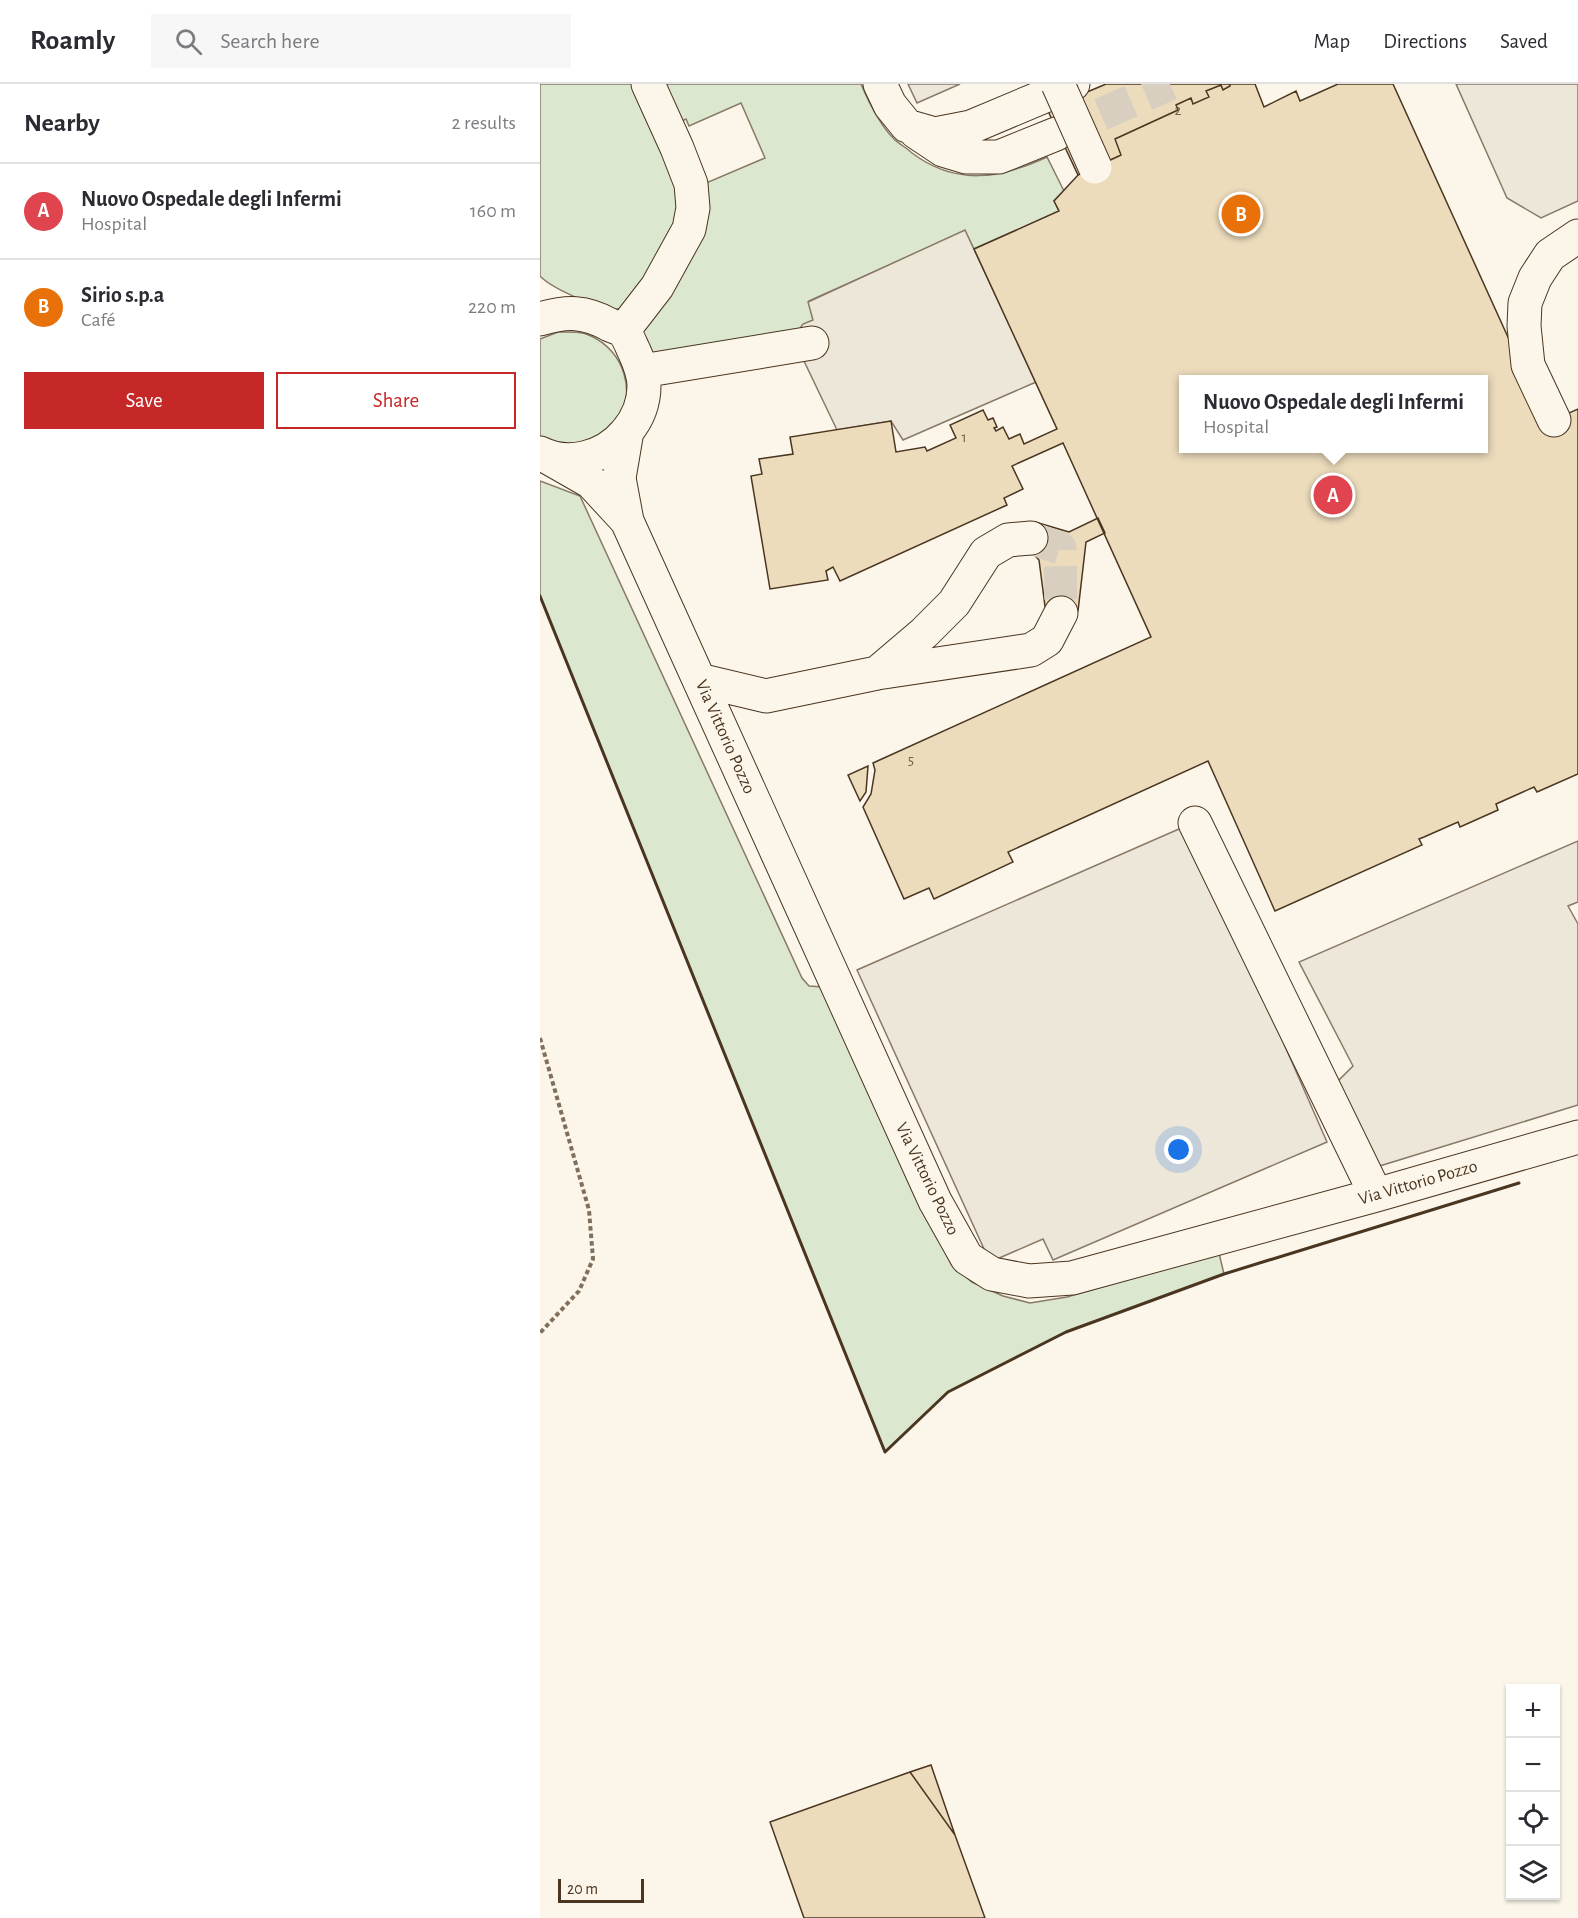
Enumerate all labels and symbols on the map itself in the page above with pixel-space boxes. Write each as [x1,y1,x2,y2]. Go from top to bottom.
house number: 2 [1175,103,1182,118]
pin: B [1222,192,1260,236]
house number: 1 [961,430,967,445]
pin: A [1314,472,1352,518]
street label: Via Vittorio Pozzo [692,677,758,797]
house number: 5 [908,753,914,768]
street label: Via Vittorio Pozzo [892,1120,962,1238]
your location [1164,1135,1193,1164]
street label: Via Vittorio Pozzo [1357,1157,1480,1209]
scale bar [558,1876,644,1904]

